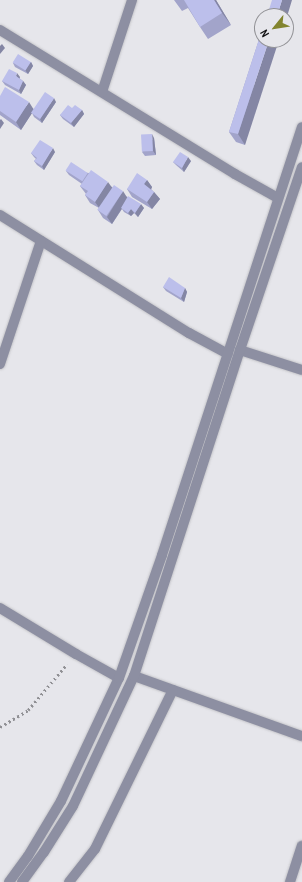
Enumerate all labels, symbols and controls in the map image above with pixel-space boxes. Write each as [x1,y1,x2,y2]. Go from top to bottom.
north arrow [254,8,294,48]
text: N [257,27,272,40]

